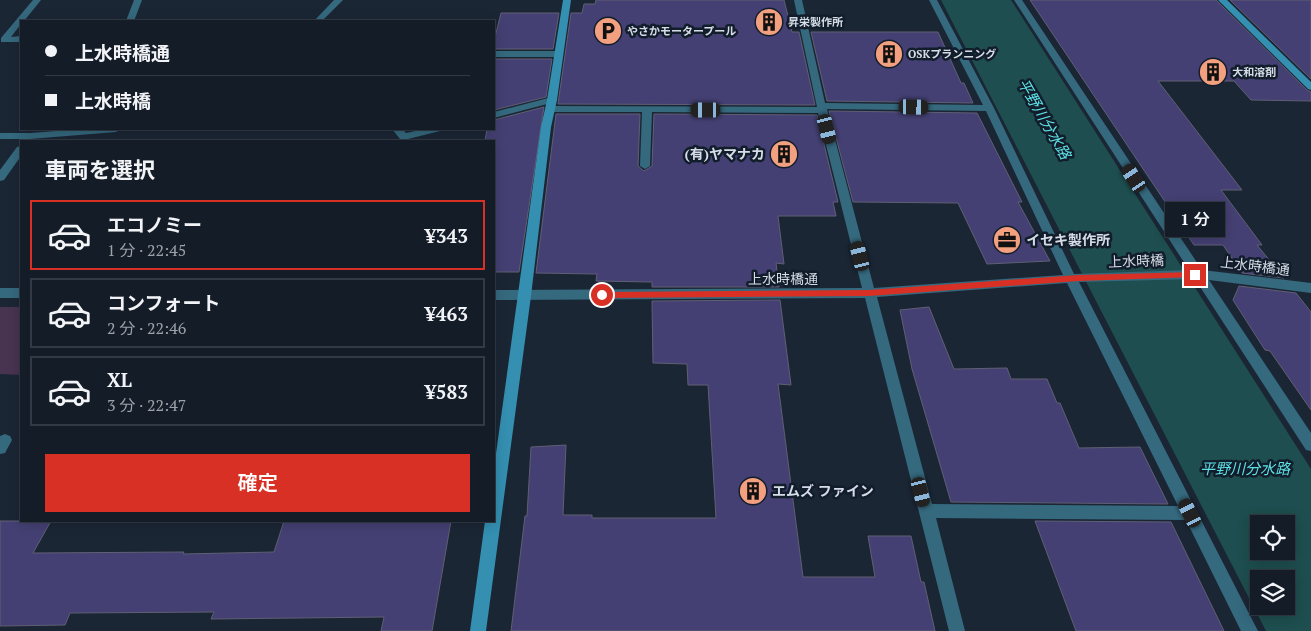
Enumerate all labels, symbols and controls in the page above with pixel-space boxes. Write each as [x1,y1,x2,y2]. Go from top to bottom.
building icon: 昇栄製作所 [754,7,784,37]
place label: 昇栄製作所 [788,15,843,29]
parking icon: やさかモータープール [593,16,623,46]
place label: やさかモータープール [627,24,736,38]
building icon: OSKプランニング [874,39,904,69]
text: 上水時橋通 [75,40,170,65]
place label: OSKプランニング [908,47,996,61]
building icon: 大和溶剤 [1198,57,1228,87]
place label: 大和溶剤 [1232,65,1276,79]
water label: 平野川分水路 [1014,75,1077,164]
text: 上水時橋 [75,88,151,113]
car [898,99,929,115]
car [691,103,721,118]
car [816,113,837,145]
building icon: (有)ヤマナカ [769,139,799,169]
place label: (有)ヤマナカ [685,144,765,163]
text: 車両を選択 [45,155,155,184]
car [1119,161,1148,195]
callout: 1 分 [1165,202,1225,238]
text: 1 分 [1180,208,1210,230]
text: エコノミー [107,212,202,237]
icon: car [47,213,92,258]
text: ¥343 [425,223,468,248]
office icon: イセキ製作所 [992,225,1022,255]
place label: イセキ製作所 [1026,230,1110,249]
text: 1 分 · 22:45 [107,239,186,261]
car [849,240,870,272]
street label: 上水時橋 [1108,250,1164,271]
street label: 上水時橋通 [1219,252,1291,279]
route end [1184,264,1206,286]
street label: 上水時橋通 [748,269,818,288]
route start [591,284,613,306]
text: コンフォート [107,290,220,315]
icon: car [47,291,92,336]
text: ¥463 [425,301,468,326]
text: 2 分 · 22:46 [107,317,186,339]
text: XL [107,367,132,392]
icon: car [47,369,92,414]
text: ¥583 [425,379,468,404]
text: 3 分 · 22:47 [107,394,186,416]
button: 確定 [45,454,470,512]
water label: 平野川分水路 [1200,458,1292,478]
building icon: エムズ ファイン [738,476,768,506]
car [910,476,931,508]
place label: エムズ ファイン [772,481,874,500]
car [1176,496,1203,530]
map controls [1250,515,1295,615]
button: locate [1250,515,1295,560]
button: layers [1250,570,1295,615]

